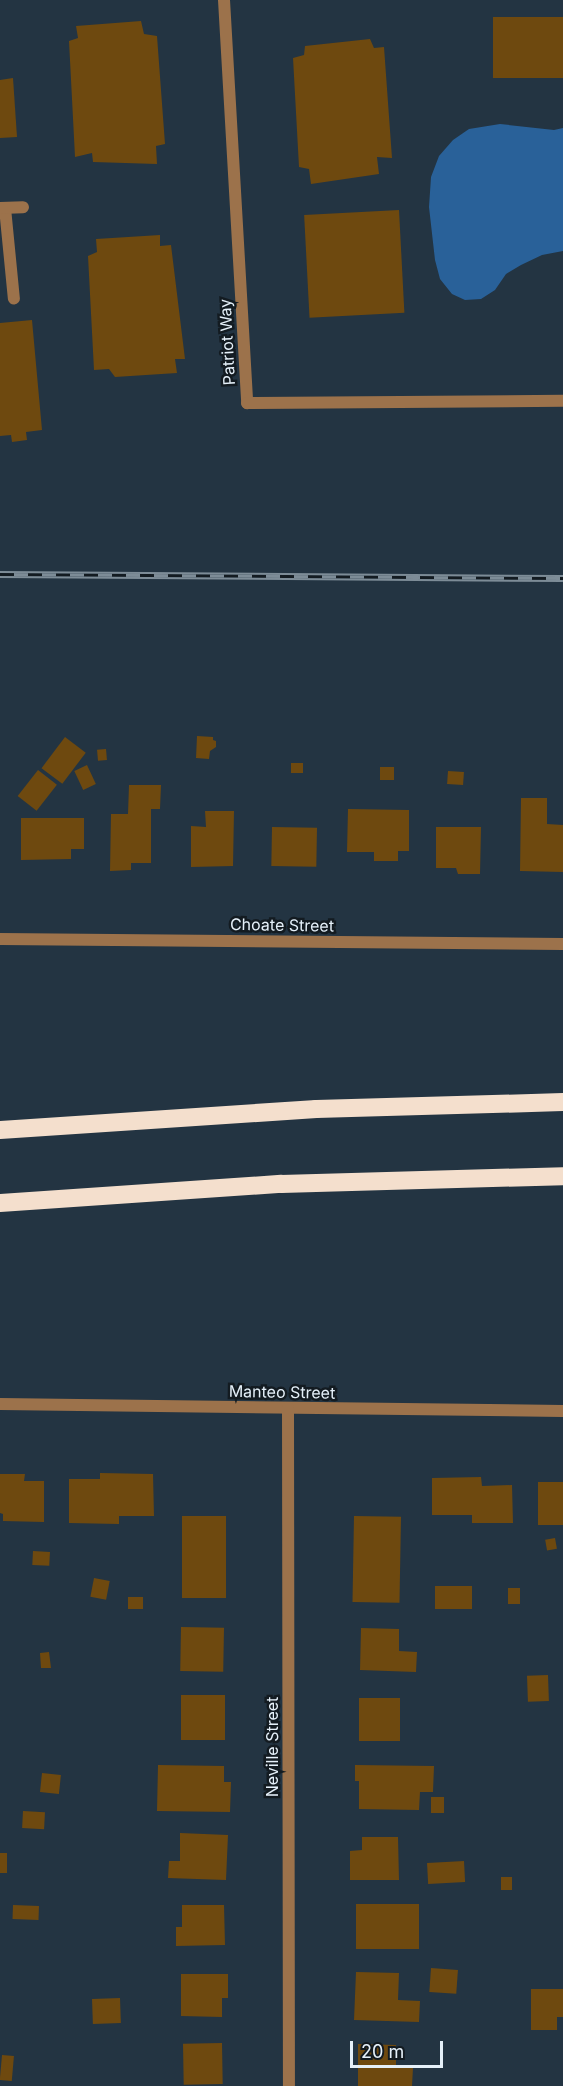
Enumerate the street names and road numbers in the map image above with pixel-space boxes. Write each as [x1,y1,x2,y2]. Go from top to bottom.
street label: Patriot Way [215,298,239,386]
street label: Choate Street [230,914,334,936]
street label: Manteo Street [229,1381,335,1403]
street label: Neville Street [262,1697,282,1797]

